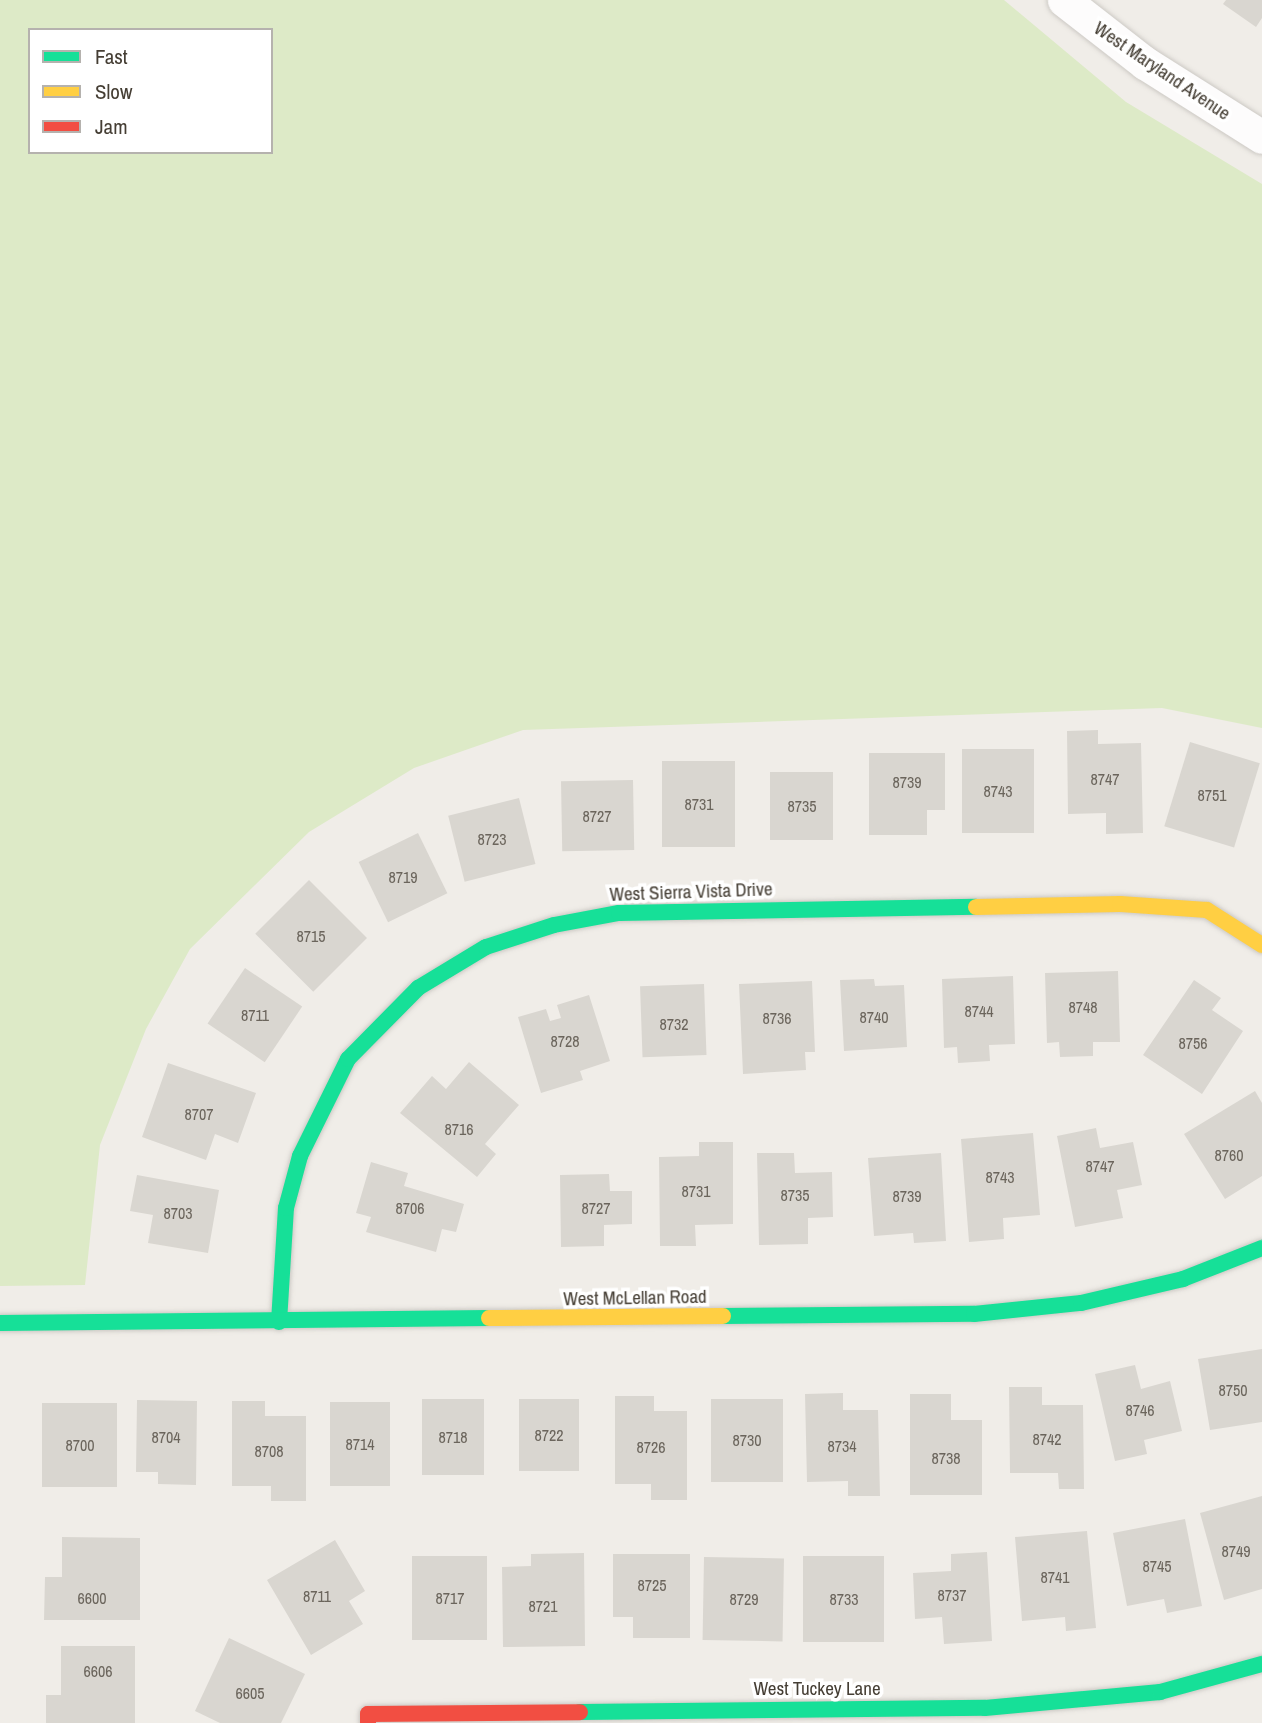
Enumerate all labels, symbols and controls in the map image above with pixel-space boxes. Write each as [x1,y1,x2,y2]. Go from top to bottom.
street label: West Maryland Avenue [1089,17,1235,125]
legend [28,28,273,154]
text: Fast [95,42,128,71]
text: Slow [95,77,132,106]
text: Jam [95,112,128,141]
house number: 8747 [1090,769,1120,789]
house number: 8739 [892,772,922,792]
house number: 8743 [983,781,1013,801]
house number: 8751 [1197,785,1227,805]
house number: 8731 [684,794,714,814]
house number: 8735 [787,796,817,816]
house number: 8727 [582,806,612,826]
house number: 8723 [477,829,507,849]
house number: 8719 [388,867,418,887]
street label: West Sierra Vista Drive [609,878,773,906]
house number: 8715 [296,926,326,946]
house number: 8748 [1068,997,1098,1017]
house number: 8744 [964,1001,994,1021]
house number: 8711 [241,1005,269,1025]
house number: 8740 [859,1007,889,1027]
house number: 8736 [762,1008,792,1028]
house number: 8732 [659,1014,689,1034]
house number: 8728 [550,1031,580,1051]
house number: 8756 [1178,1033,1208,1053]
house number: 8707 [184,1104,214,1124]
house number: 8716 [444,1119,474,1139]
house number: 8760 [1214,1145,1244,1165]
house number: 8747 [1085,1156,1115,1176]
house number: 8743 [985,1167,1015,1187]
house number: 8731 [681,1181,711,1201]
house number: 8735 [780,1185,810,1205]
house number: 8739 [892,1186,922,1206]
house number: 8706 [395,1198,425,1218]
house number: 8727 [581,1198,611,1218]
house number: 8703 [163,1203,193,1223]
street label: West McLellan Road [563,1285,707,1311]
house number: 8750 [1218,1380,1248,1400]
house number: 8746 [1125,1400,1155,1420]
house number: 8722 [534,1425,564,1445]
house number: 8704 [151,1427,181,1447]
house number: 8718 [438,1427,468,1447]
house number: 8742 [1032,1429,1062,1449]
house number: 8730 [732,1430,762,1450]
house number: 8714 [345,1434,375,1454]
house number: 8700 [65,1435,95,1455]
house number: 8734 [827,1436,857,1456]
house number: 8726 [636,1437,666,1457]
house number: 8708 [254,1441,284,1461]
house number: 8738 [931,1448,961,1468]
house number: 8749 [1221,1541,1251,1561]
house number: 8745 [1142,1556,1172,1576]
house number: 8741 [1040,1567,1070,1587]
house number: 8725 [637,1575,667,1595]
house number: 8737 [937,1585,967,1605]
house number: 8711 [303,1586,331,1606]
house number: 6600 [77,1588,107,1608]
house number: 8717 [435,1588,465,1608]
house number: 8729 [729,1589,759,1609]
house number: 8733 [829,1589,859,1609]
house number: 8721 [528,1596,558,1616]
house number: 6606 [83,1661,113,1681]
street label: West Tuckey Lane [753,1678,881,1700]
house number: 6605 [235,1683,265,1703]

